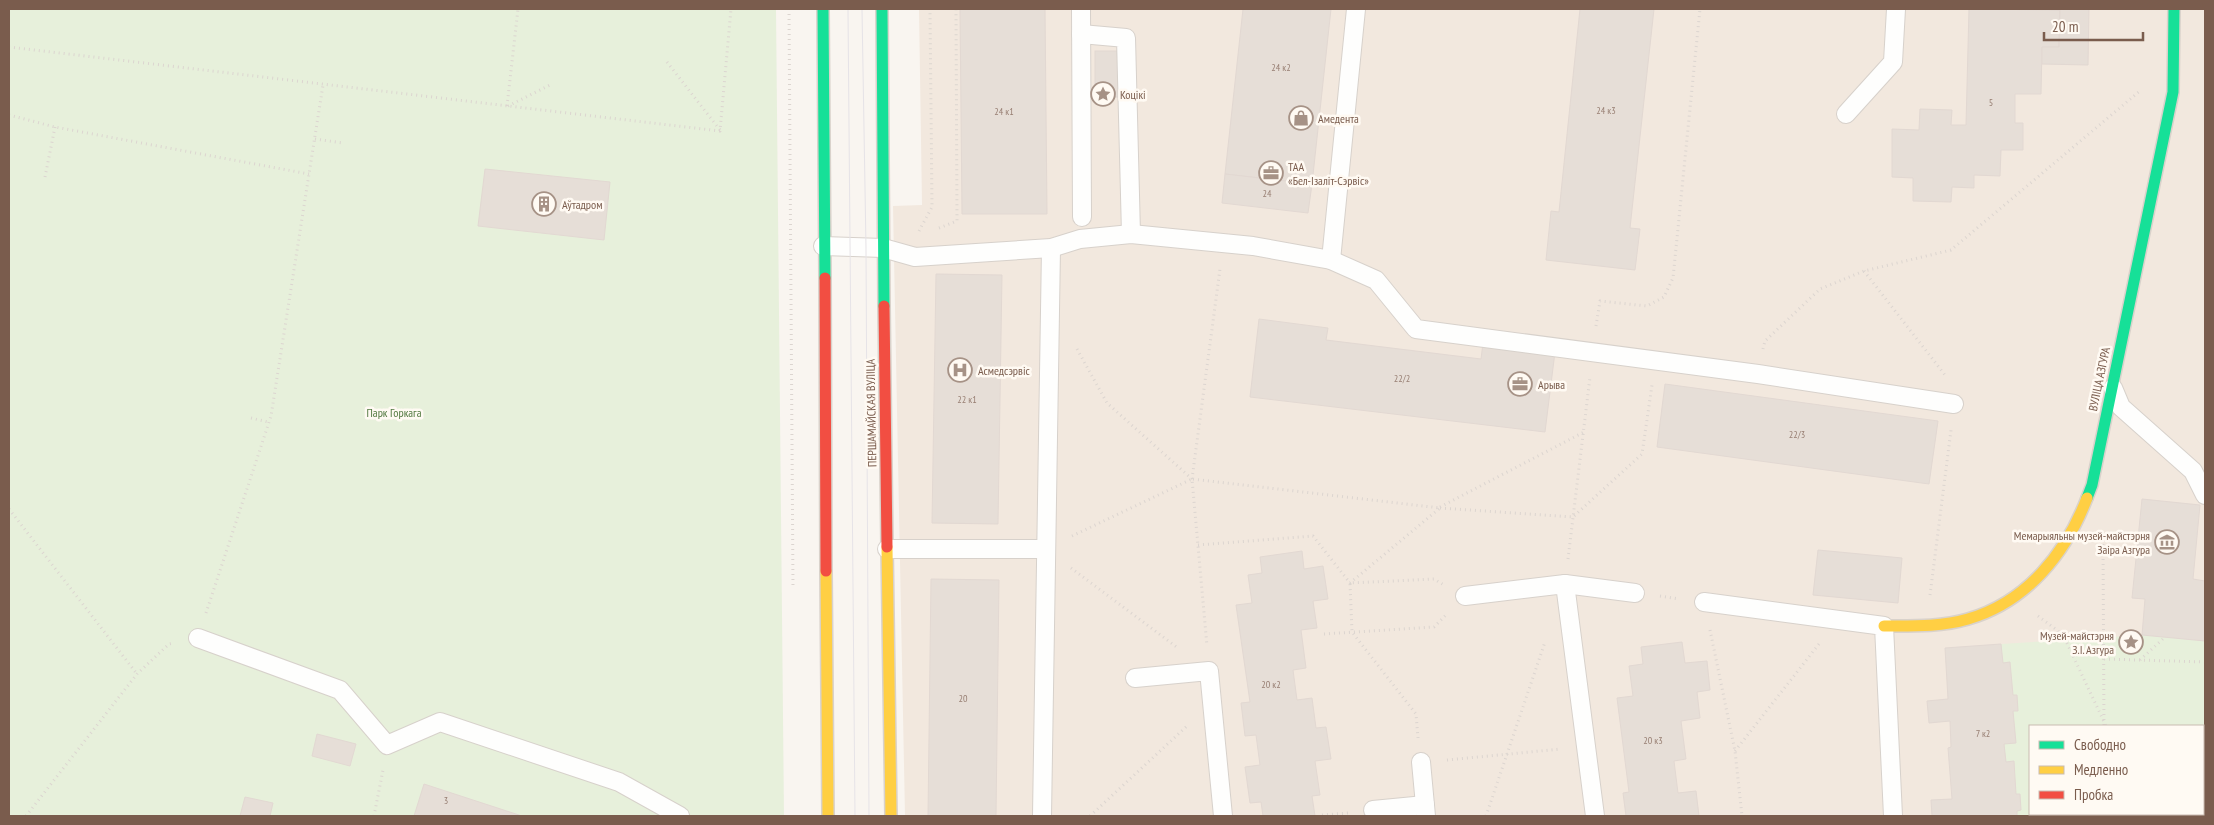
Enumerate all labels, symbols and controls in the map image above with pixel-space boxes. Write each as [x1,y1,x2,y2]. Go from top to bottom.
scale bar [2044,10,2143,42]
text: 20 m [2052,17,2078,36]
house number: 24 к2 [1271,61,1291,74]
place icon: Коцікі [1090,81,1116,107]
place label: Коцікі [1120,87,1146,102]
house number: 5 [1989,96,1993,109]
house number: 24 к3 [1596,104,1616,117]
house number: 24 к1 [994,105,1014,118]
shop icon: Амедента [1288,105,1314,131]
place label: Амедента [1318,111,1359,126]
place label: ТАА «Бел-Ізаліт-Сэрвіс» [1288,159,1369,188]
office icon: ТАА «Бел-Ізаліт-Сэрвіс» [1258,160,1284,186]
house number: 24 [1263,187,1272,200]
building icon: Аўтадром [531,191,557,217]
place label: Аўтадром [562,197,603,212]
street label: ВУЛІЦА АЗГУРА [2085,345,2113,412]
hospital icon: Асмедсэрвіс [947,357,973,383]
street label: ПЕРШАМАЙСКАЯ ВУЛІЦА [863,359,879,467]
place label: Асмедсэрвіс [978,363,1031,378]
office icon: Арыва [1507,371,1533,397]
house number: 22/2 [1394,372,1410,385]
place label: Арыва [1538,377,1565,392]
house number: 22 к1 [957,393,977,406]
park label: Парк Горкага [367,405,422,420]
house number: 22/3 [1789,428,1805,441]
place label: Мемарыяльны музей-майстэрня Заіра Азгура [2014,528,2150,557]
museum icon: Мемарыяльны музей-майстэрня Заіра Азгура [2154,529,2180,555]
place label: Музей-майстэрня З.І. Азгура [2040,628,2114,657]
place icon: Музей-майстэрня З.І. Азгура [2118,629,2144,655]
house number: 20 к2 [1261,678,1281,691]
house number: 20 [959,692,968,705]
legend [2029,725,2204,815]
house number: 7 к2 [1976,727,1990,740]
house number: 20 к3 [1643,734,1663,747]
text: Свободно [2074,735,2126,754]
text: Медленно [2074,760,2128,779]
text: Пробка [2074,785,2113,804]
house number: 3 [444,794,448,807]

